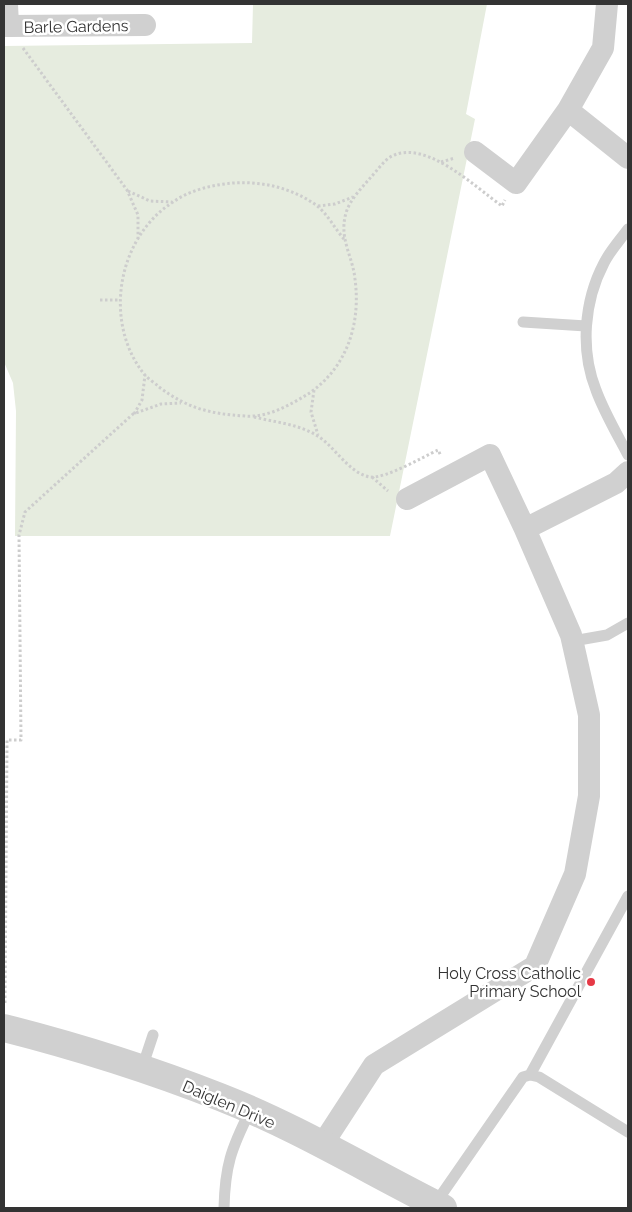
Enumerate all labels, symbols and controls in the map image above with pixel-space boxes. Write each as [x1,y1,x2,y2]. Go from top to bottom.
street label: Barle Gardens [23,16,129,37]
place label: Holy Cross Catholic Primary School [438,964,582,1001]
marker: Holy Cross Catholic Primary School [585,976,597,988]
street label: Daiglen Drive [180,1076,278,1133]

